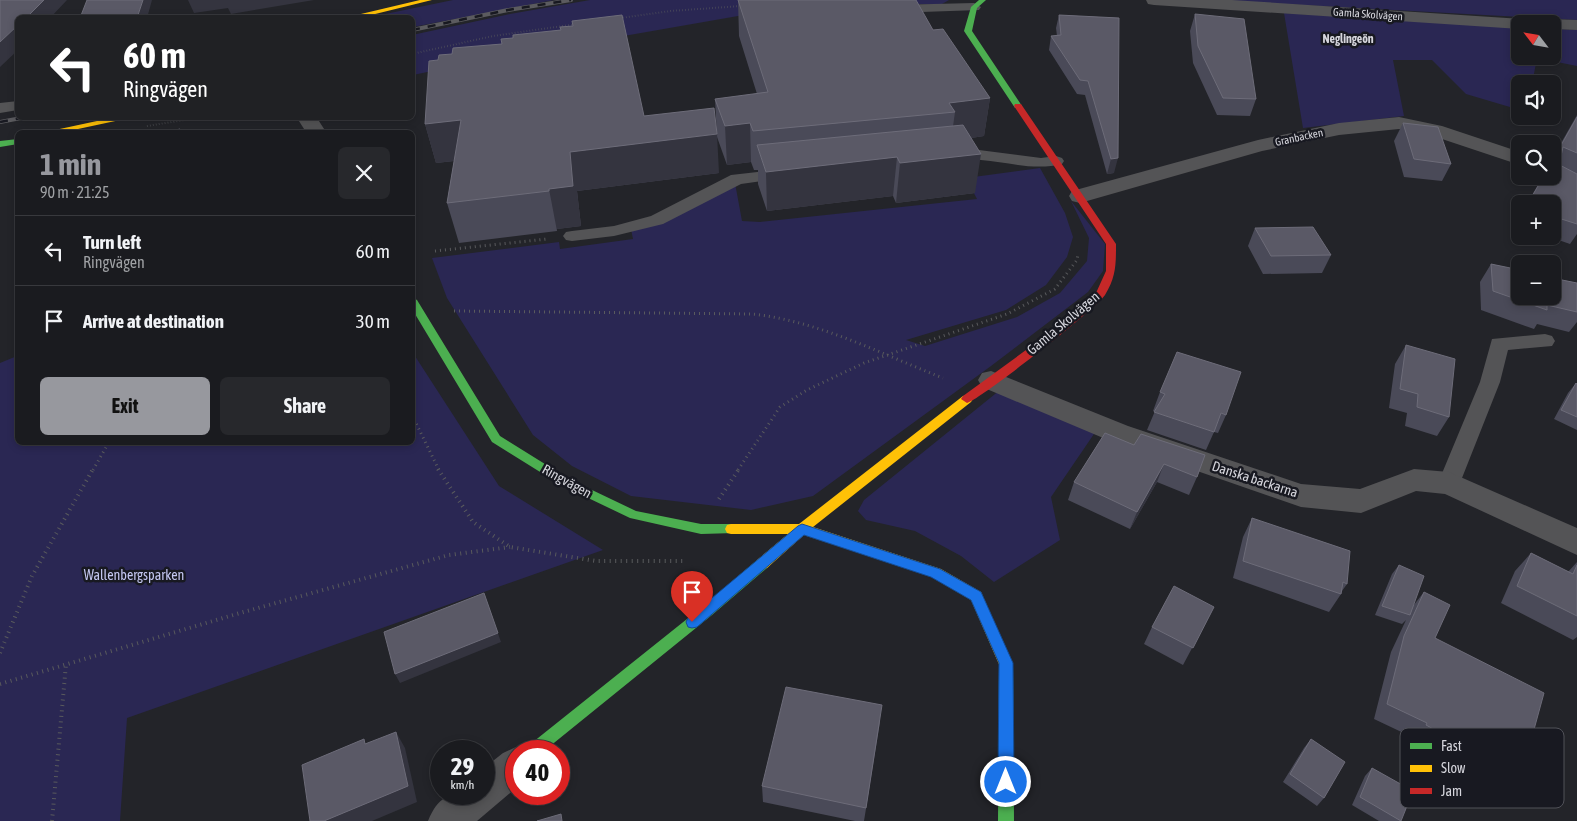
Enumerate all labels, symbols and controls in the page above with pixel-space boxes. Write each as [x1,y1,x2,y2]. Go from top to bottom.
street label: Gamla Skolvägen [1333,6,1403,22]
north arrow [1511,15,1561,65]
map controls [1511,15,1561,305]
district label: Neglingeön [1322,32,1374,46]
icon: left [40,35,105,100]
text: 60 m [123,35,186,75]
button: sound [1511,75,1561,125]
text: Ringvägen [123,76,208,102]
street label: Granbacken [1274,126,1324,148]
button: search [1511,135,1561,185]
text: 1 min [40,147,101,181]
button: close [338,147,390,199]
text: 90 m · 21:25 [40,183,110,201]
button: + [1511,195,1561,245]
text: Turn left [83,231,141,253]
icon: left [40,237,68,265]
text: 60 m [356,240,390,262]
text: Ringvägen [83,253,145,271]
button: − [1511,255,1561,305]
street label: Gamla Skolvägen [1024,288,1102,358]
icon: arrive [40,307,68,335]
text: Arrive at destination [83,310,224,332]
text: 30 m [356,310,390,332]
button: Exit [40,377,210,435]
button: Share [220,377,390,435]
street label: Danska backarna [1210,458,1300,500]
street label: Ringvägen [539,461,595,501]
park label: Wallenbergsparken [84,567,184,583]
pin [671,571,713,622]
icon: arrive [678,578,706,606]
legend [1400,728,1564,808]
text: Fast [1441,738,1462,754]
speed limit sign: 40 [505,740,570,805]
text: 29 [451,752,474,780]
position arrow [979,755,1031,807]
text: Slow [1441,760,1466,776]
text: km/h [451,778,474,792]
text: Jam [1441,783,1462,799]

